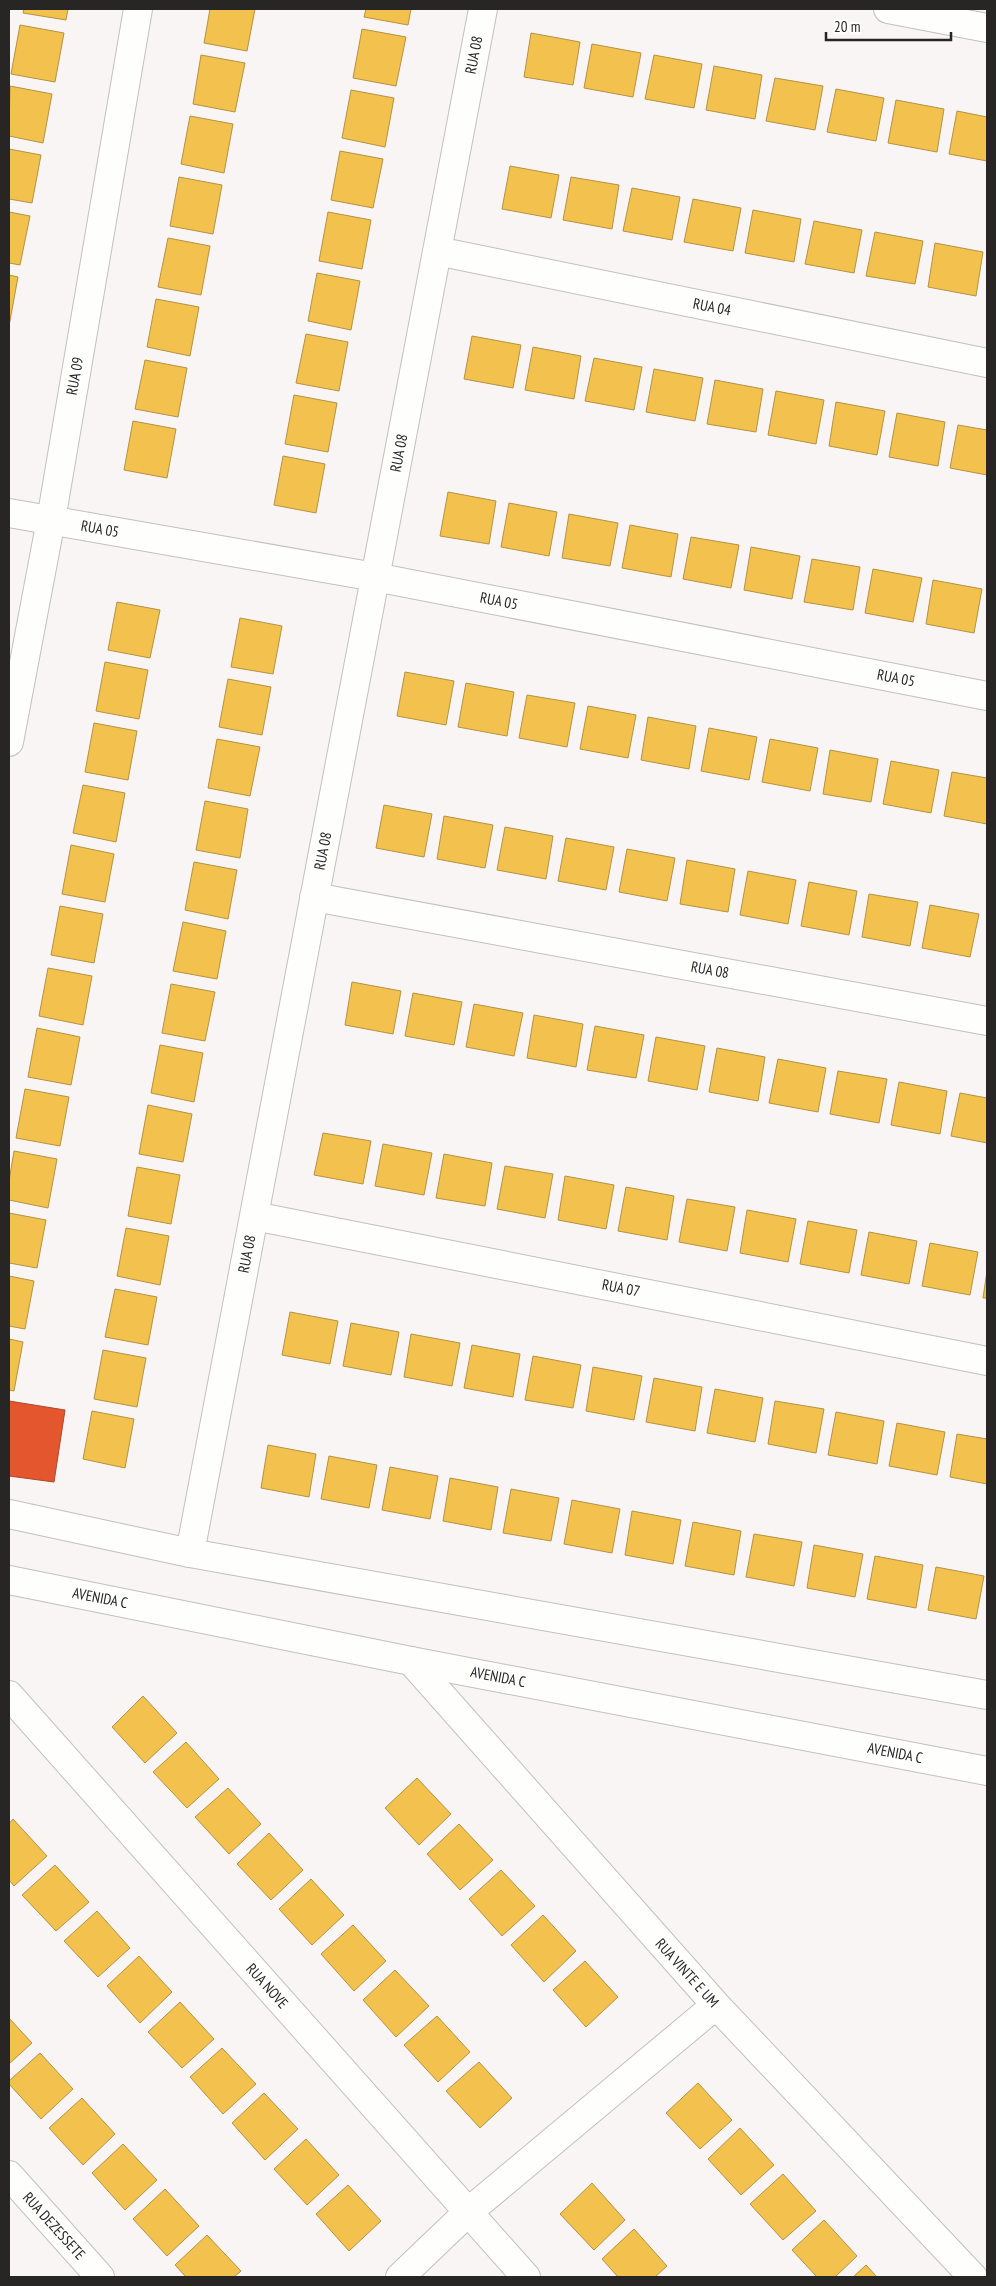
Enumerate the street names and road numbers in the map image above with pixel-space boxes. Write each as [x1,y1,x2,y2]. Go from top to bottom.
street label: RUA 08 [461,34,486,76]
street label: RUA 04 [691,294,733,320]
street label: RUA 09 [62,355,87,396]
street label: RUA 08 [386,432,411,474]
street label: RUA 05 [80,516,121,541]
street label: RUA 05 [478,588,520,613]
street label: RUA 05 [875,665,917,690]
street label: RUA 08 [310,830,335,872]
street label: RUA 08 [690,957,731,982]
street label: RUA 08 [234,1233,259,1275]
street label: RUA 07 [600,1275,642,1300]
street label: AVENIDA C [71,1583,129,1612]
street label: AVENIDA C [469,1662,527,1691]
street label: AVENIDA C [866,1738,924,1767]
street label: RUA VINTE E UM [651,1934,723,2011]
street label: RUA NOVE [242,1959,293,2012]
street label: RUA DEZESSETE [19,2188,90,2263]

